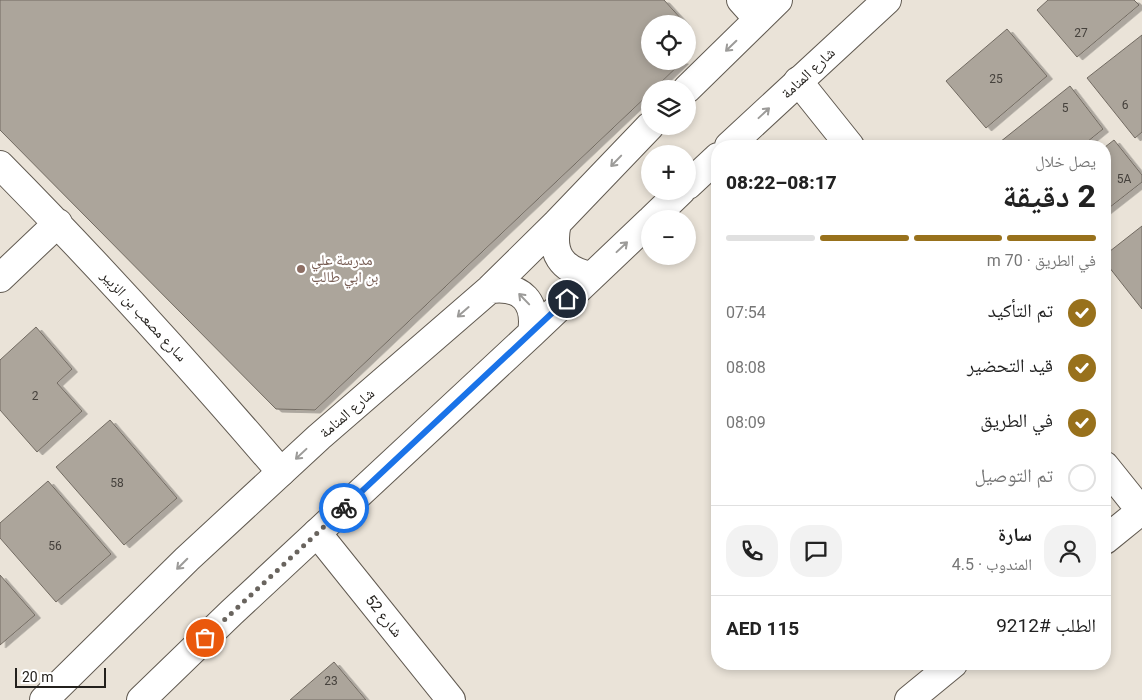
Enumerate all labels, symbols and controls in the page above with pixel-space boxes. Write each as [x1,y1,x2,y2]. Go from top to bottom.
map controls [641,15,696,265]
button: locate [641,15,696,70]
house number: 27 [1074,26,1088,40]
one-way arrow [724,40,737,52]
street label: شارع المنامة [777,43,839,103]
house number: 25 [989,72,1003,86]
button: layers [641,80,696,135]
house number: 6 [1122,98,1129,112]
house number: 5 [1062,101,1069,115]
one-way arrow [758,107,771,119]
button: + [641,145,696,200]
text: يصل خلال [1035,152,1096,171]
one-way arrow [610,155,622,167]
text: 08:17–08:22 [726,171,837,194]
house number: 5A [1117,172,1131,186]
text: 2 دقيقة [1002,177,1096,215]
button: − [641,210,696,265]
one-way arrow [616,241,629,253]
place label: مدرسة علي بن ابي طالب [311,251,378,289]
text: في الطريق · 70 m [987,251,1096,270]
marker: مدرسة علي بن ابي طالب [295,263,307,275]
street label: سارع مصعب بن الزبير [96,266,191,366]
pin [546,278,588,320]
icon: home [553,285,581,313]
one-way arrow [518,293,530,305]
text: تم التأكيد [988,299,1053,322]
icon: check [1068,299,1096,327]
text: 07:54 [726,303,766,322]
one-way arrow [457,306,470,318]
text: قيد التحضير [967,354,1053,377]
icon: check [1068,354,1096,382]
text: 08:08 [726,358,766,377]
street label: شارع المنامة [316,384,379,443]
house number: 2 [32,389,39,403]
text: في الطريق [980,409,1053,432]
icon: check [1068,409,1096,437]
text: 08:09 [726,413,766,432]
one-way arrow [295,448,308,460]
text: تم التوصيل [974,464,1053,487]
house number: 58 [110,476,124,490]
courier [319,483,369,533]
icon: bike [330,494,358,522]
text: سارة [998,523,1032,546]
button: phone [726,525,778,577]
button: chat [790,525,842,577]
button: person [1044,525,1096,577]
house number: 56 [48,539,62,553]
text: المندوب · 4.5 [952,555,1032,574]
one-way arrow [177,558,189,570]
street label: شارع 52 [361,591,407,641]
text: الطلب #9212 [996,614,1096,637]
pin [184,617,226,659]
text: AED 115 [726,617,799,640]
icon: bag [191,624,219,652]
scale bar [15,665,106,688]
text: 20 m [22,669,54,685]
house number: 23 [324,674,338,688]

